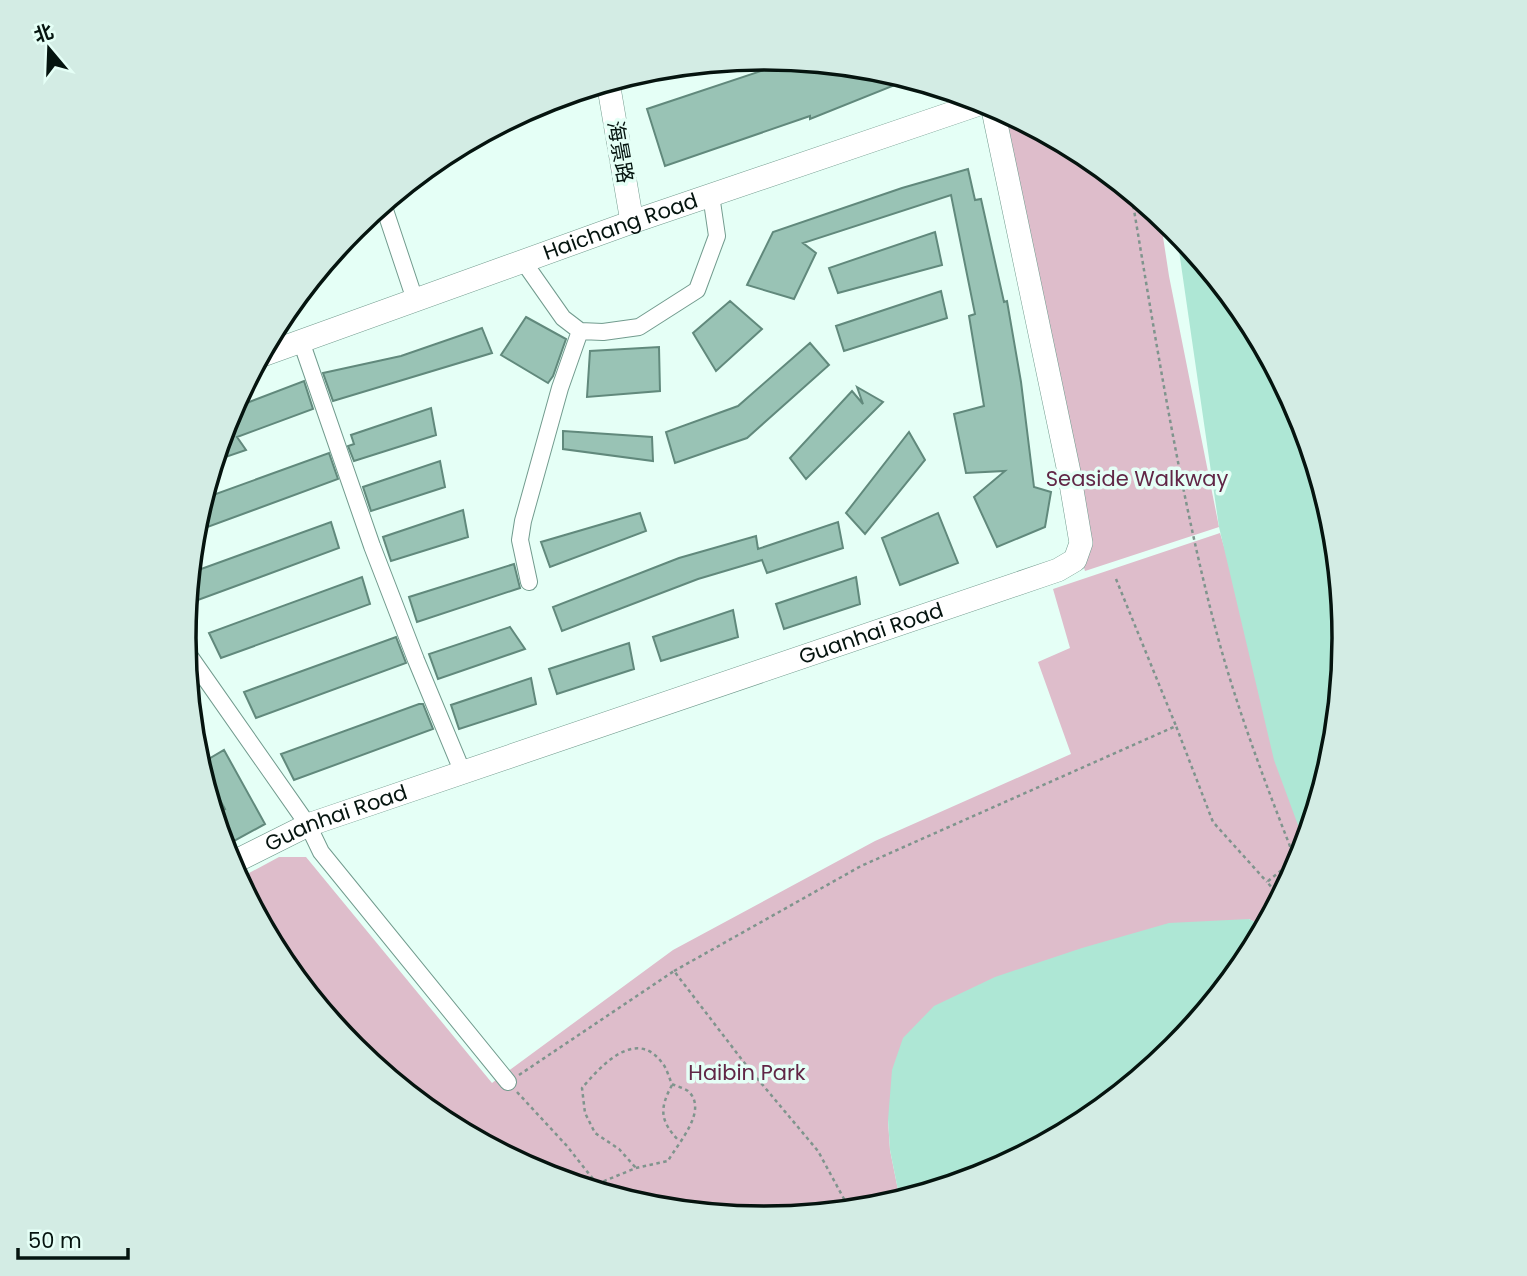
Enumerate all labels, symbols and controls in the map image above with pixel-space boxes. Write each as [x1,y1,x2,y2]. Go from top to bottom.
north arrow [14,14,84,84]
text: 北 [30,18,57,49]
street label: 海景路 [601,118,640,185]
street label: Haichang Road [539,186,702,267]
park label: Seaside Walkway [1046,464,1228,493]
street label: Guanhai Road [795,595,947,671]
street label: Guanhai Road [260,777,411,858]
park label: Haibin Park [688,1058,806,1087]
scale bar [18,1216,128,1260]
text: 50 m [28,1226,82,1255]

